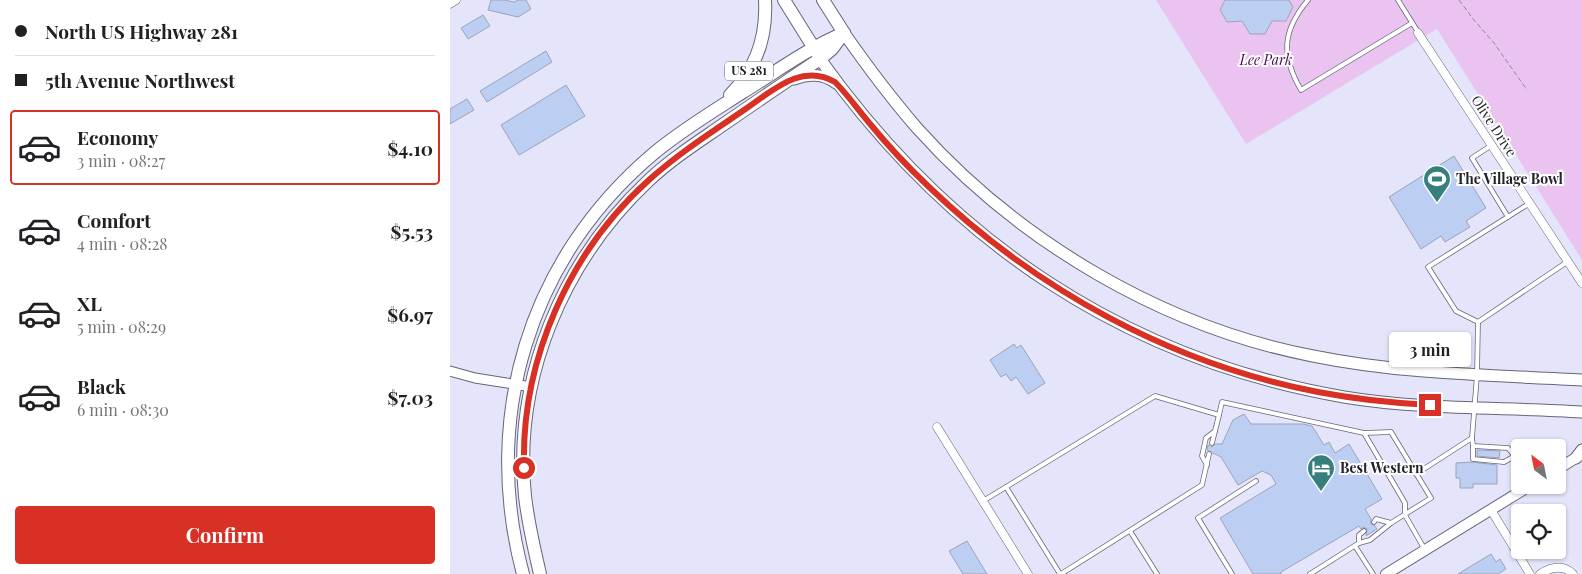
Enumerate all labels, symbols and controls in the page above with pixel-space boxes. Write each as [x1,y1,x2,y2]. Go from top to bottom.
text: North US Highway 281 [45,18,238,44]
park label: Lee Park [1239,50,1292,69]
road number: US 281 [725,61,773,80]
text: 5th Avenue Northwest [45,67,235,93]
street label: Olive Drive [1467,91,1521,160]
text: Economy [77,124,158,150]
icon: car [17,125,62,170]
text: $4.10 [387,135,433,161]
text: 3 min · 08:27 [77,150,165,171]
sports icon: The Village Bowl [1422,164,1452,203]
place label: The Village Bowl [1456,169,1564,188]
text: Comfort [77,207,151,233]
icon: car [17,208,62,253]
text: $5.53 [391,218,433,244]
text: 4 min · 08:28 [77,233,168,254]
text: XL [77,290,102,316]
icon: car [17,291,62,336]
text: $6.97 [387,301,433,327]
text: 5 min · 08:29 [77,316,166,337]
callout: 3 min [1389,332,1471,368]
text: 3 min [1410,339,1450,360]
text: Black [77,373,126,399]
icon: car [17,374,62,419]
text: $7.03 [387,384,433,410]
route end [1419,394,1441,416]
text: 6 min · 08:30 [77,399,169,420]
north arrow [1511,439,1566,494]
map controls [1511,439,1566,559]
hotel icon: Best Western [1306,453,1336,492]
route start [513,457,535,479]
place label: Best Western [1340,458,1424,477]
button: locate [1511,504,1566,559]
button: Confirm [15,506,435,564]

